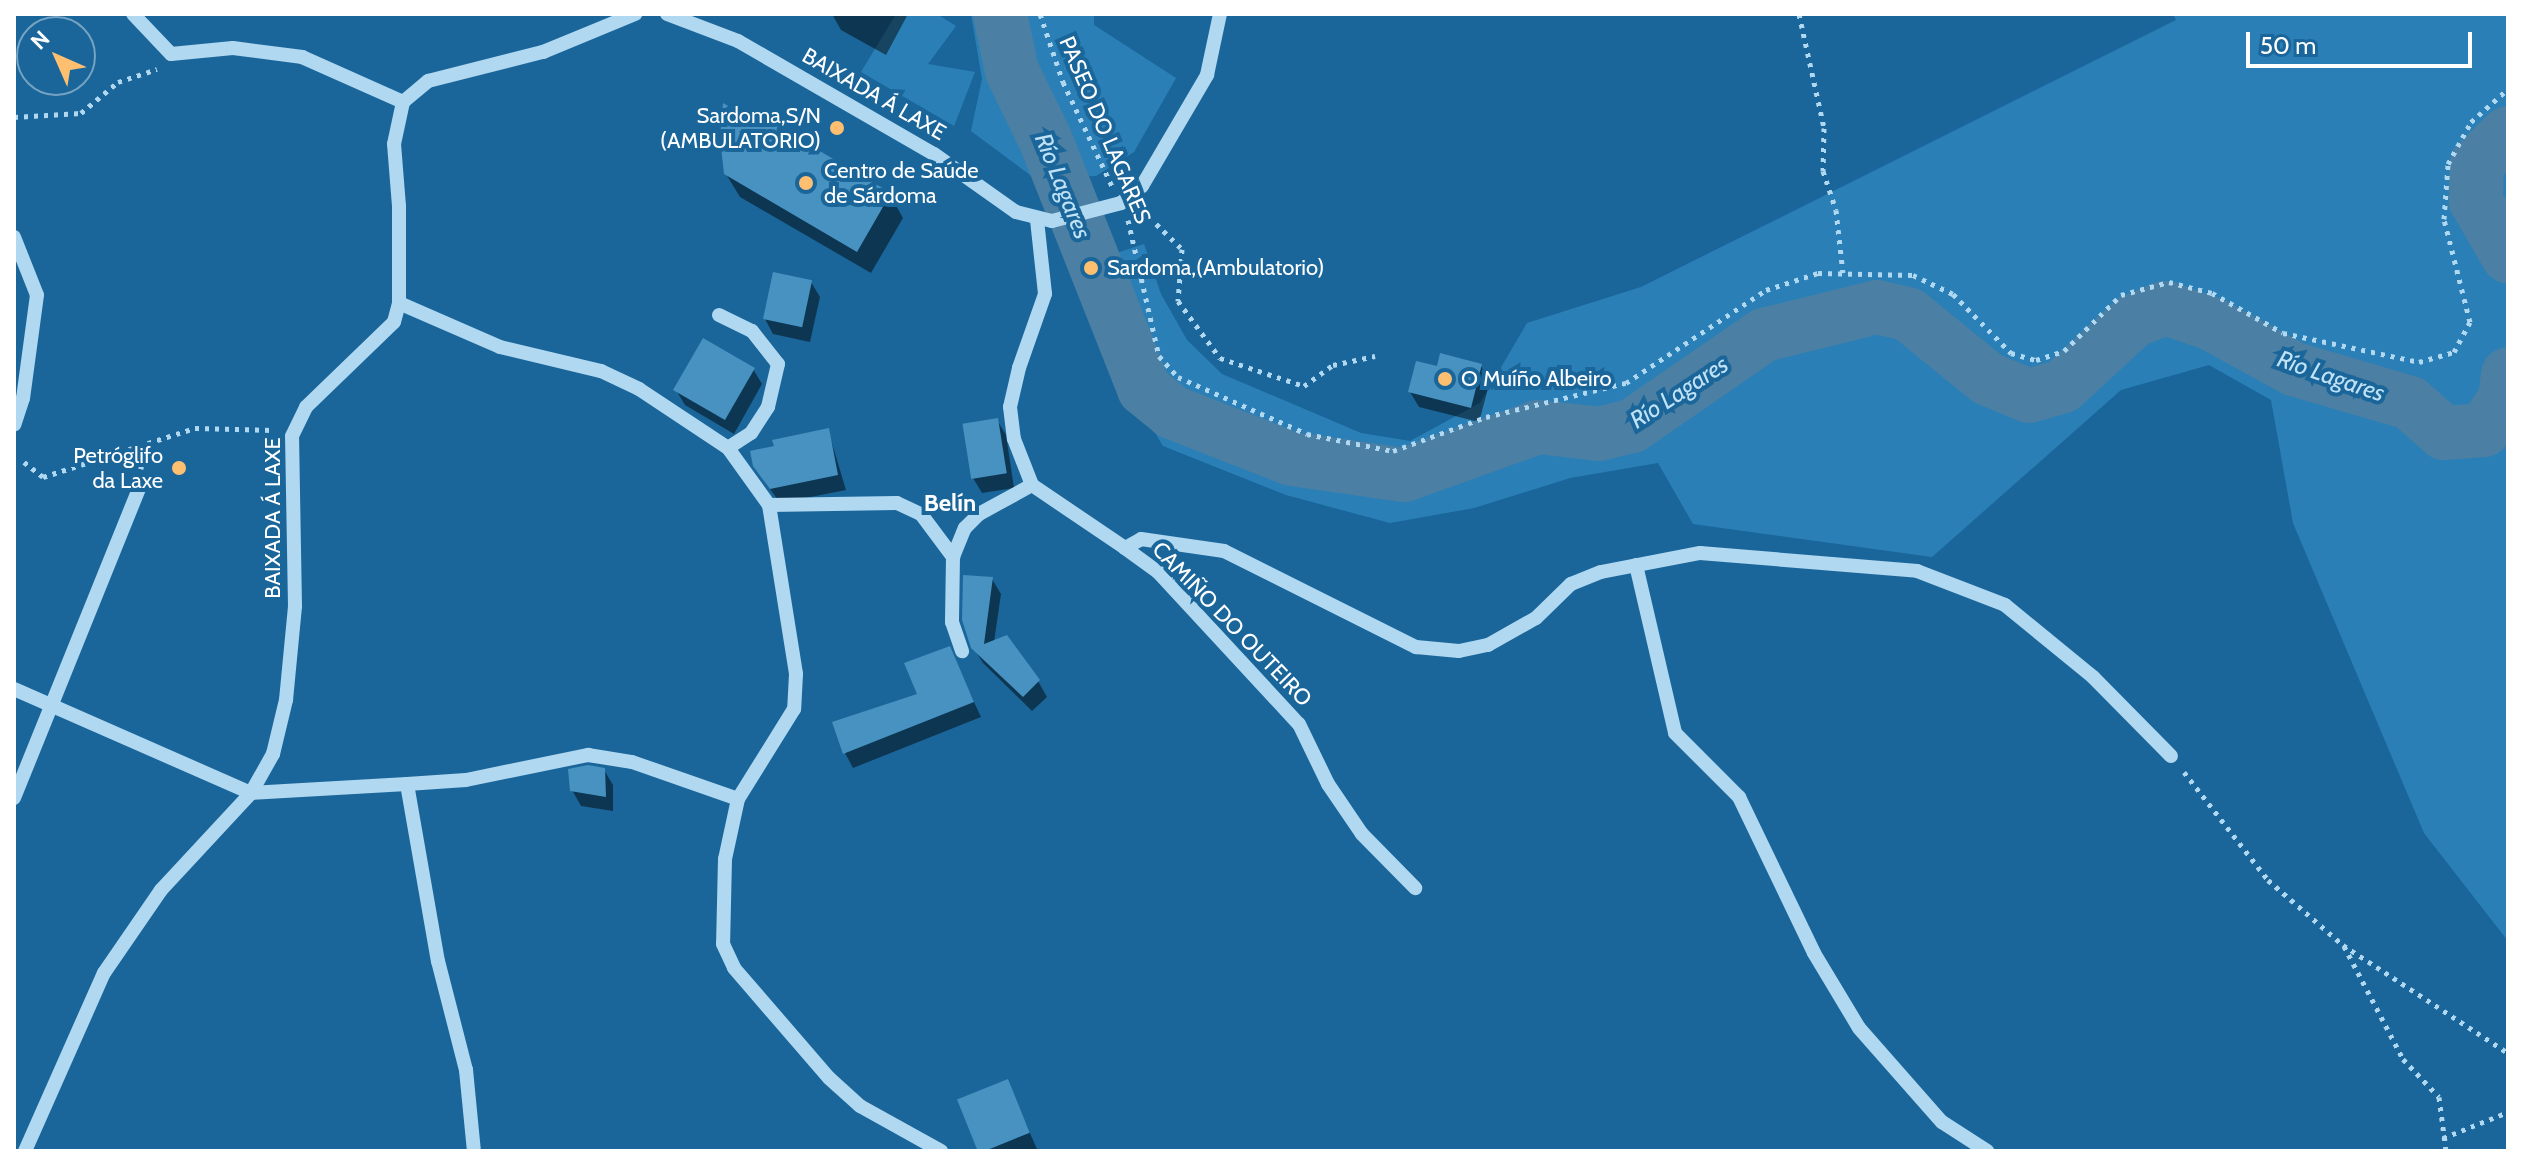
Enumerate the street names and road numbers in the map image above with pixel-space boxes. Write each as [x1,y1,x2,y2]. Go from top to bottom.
street label: PASEO DO LAGARES [1054,32,1156,228]
street label: BAIXADA Á LAXE [797,42,951,146]
street label: BAIXADA Á LAXE [260,437,286,599]
street label: CAMIÑO DO OUTEIRO [1147,536,1317,712]

